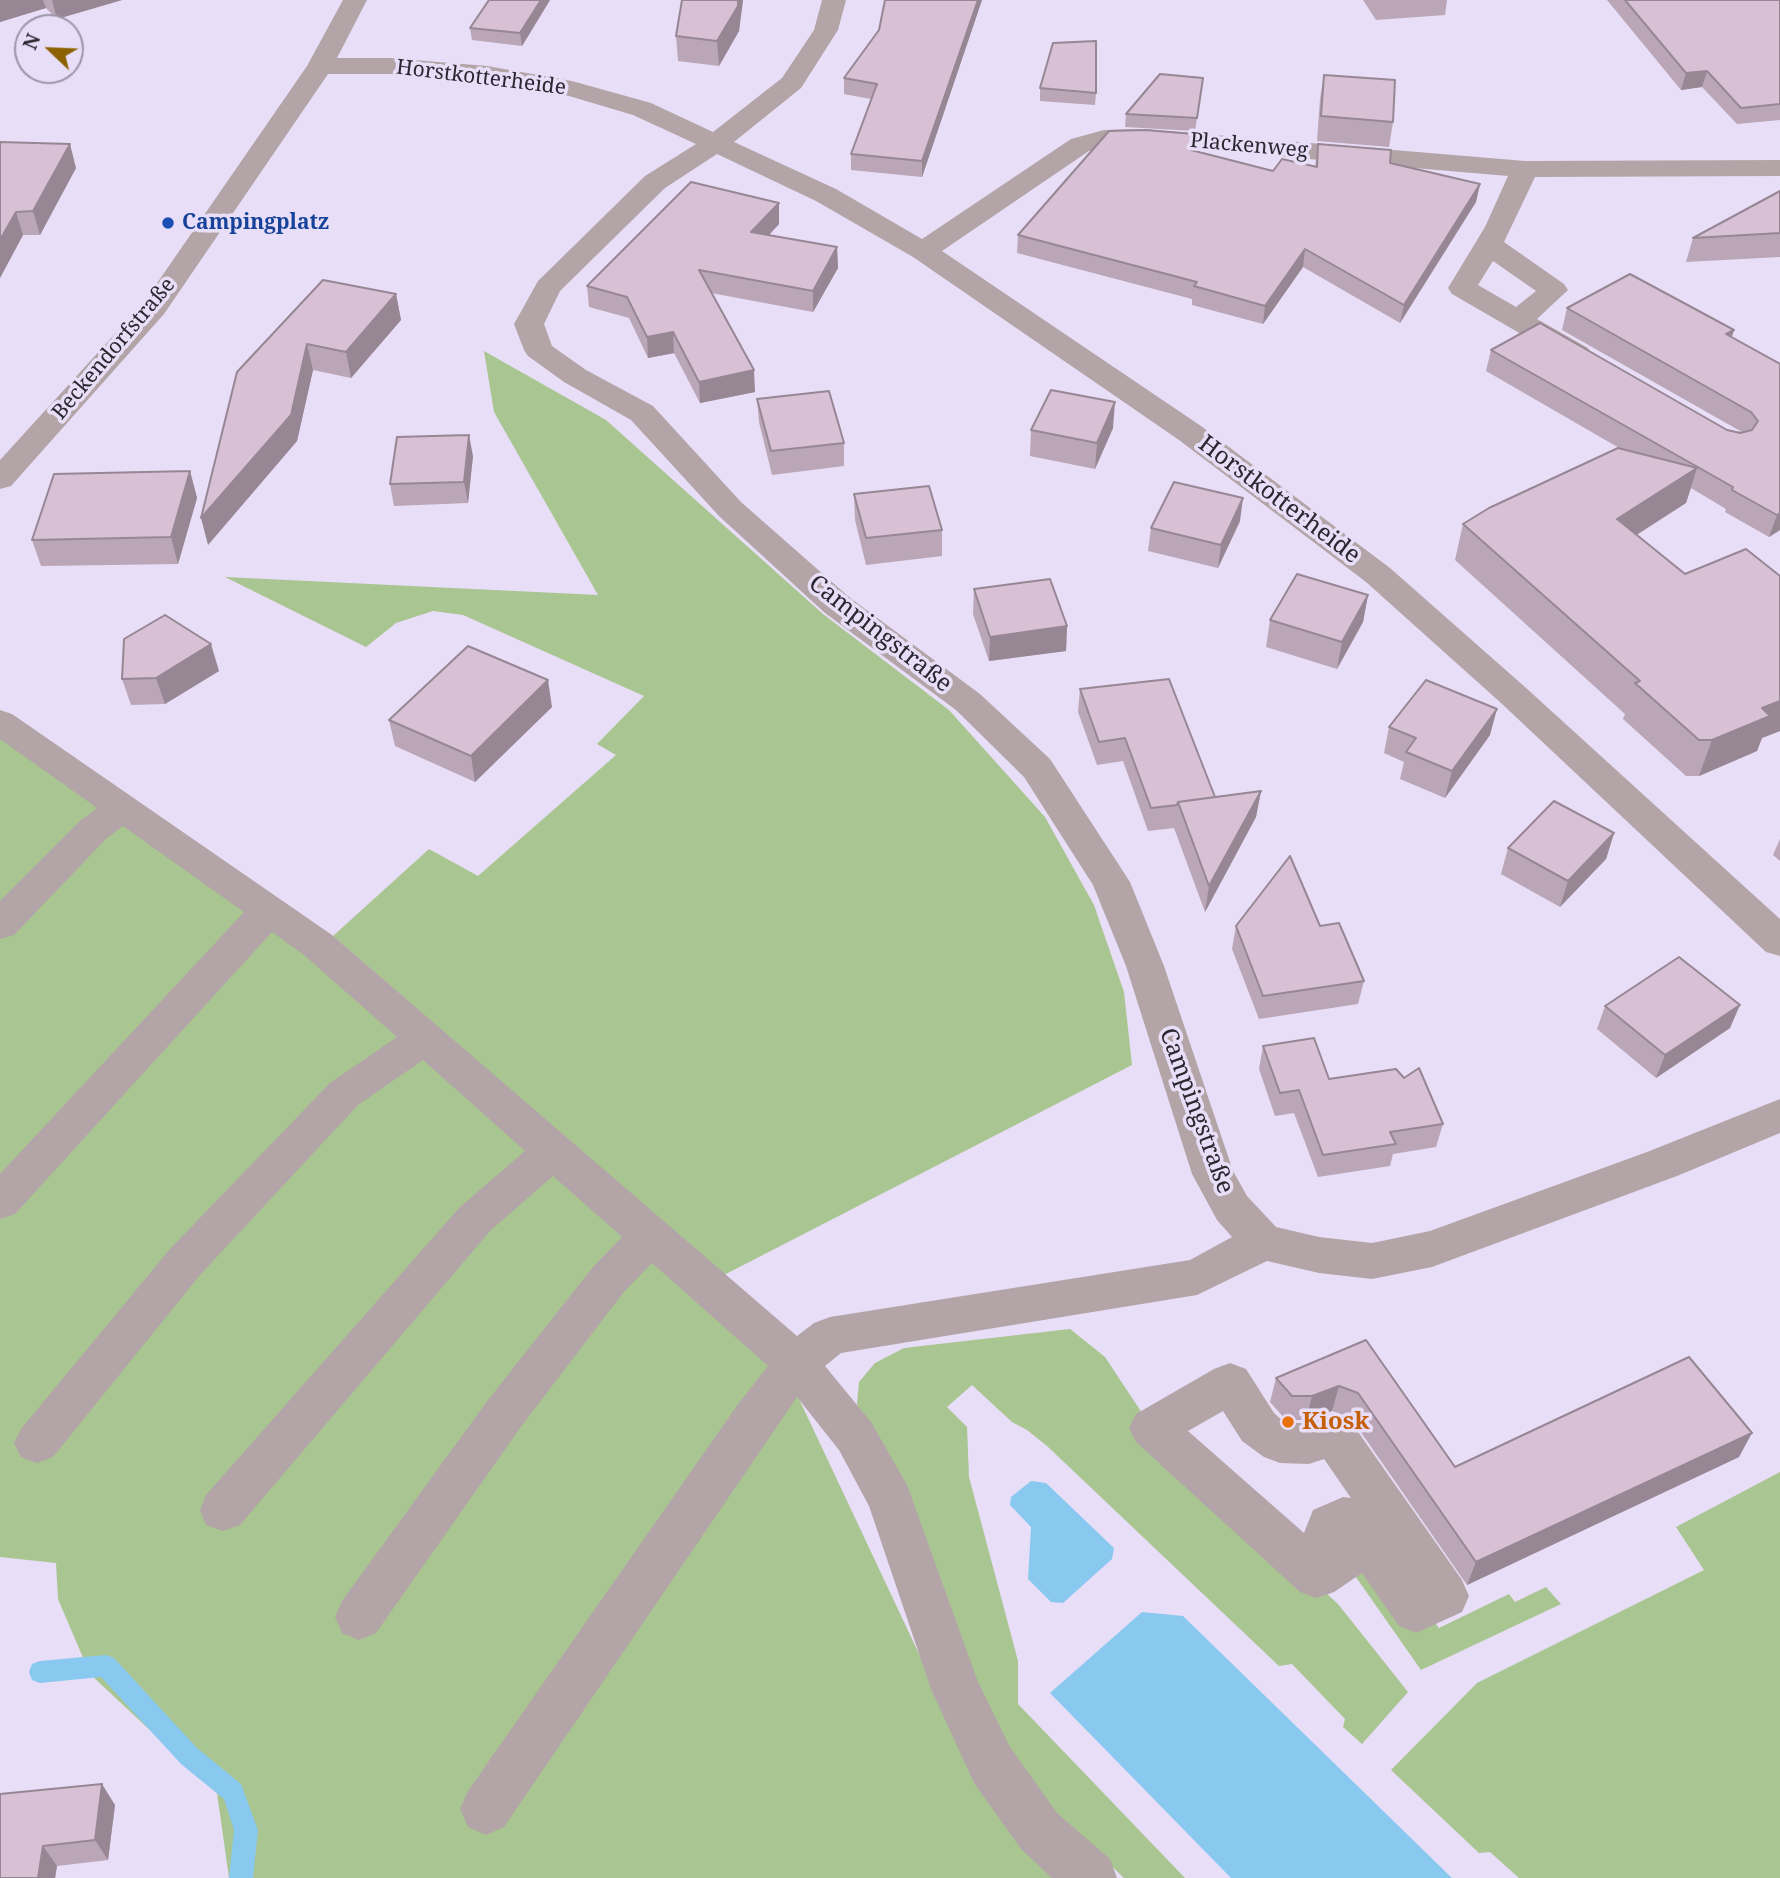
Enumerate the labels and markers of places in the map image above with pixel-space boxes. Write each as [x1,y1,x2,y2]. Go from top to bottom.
place label: Campingplatz [182,210,329,236]
marker: Campingplatz [160,215,176,231]
place label: Kiosk [1302,1408,1370,1436]
marker: Kiosk [1280,1414,1296,1430]

